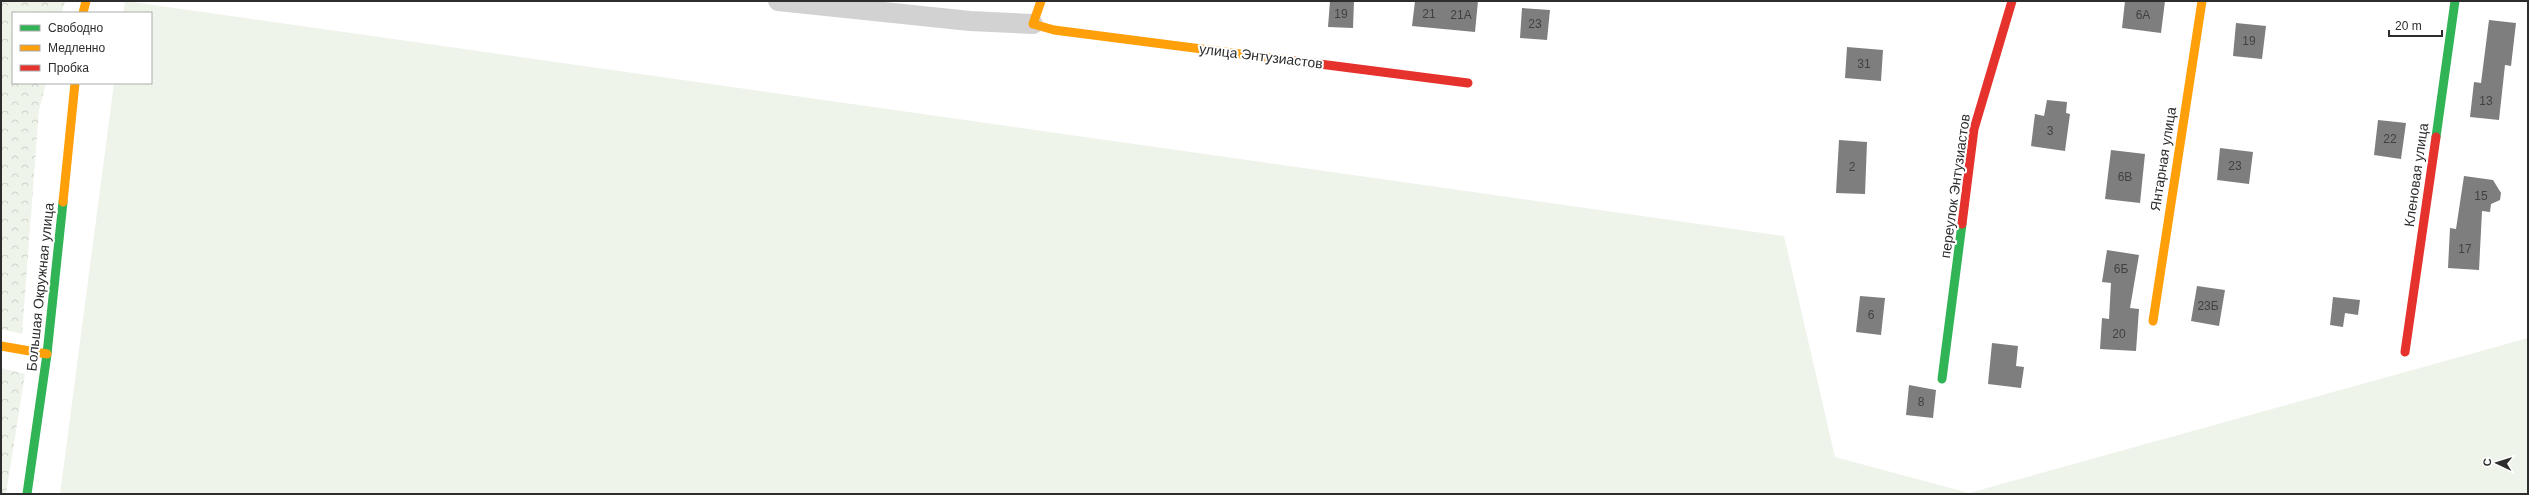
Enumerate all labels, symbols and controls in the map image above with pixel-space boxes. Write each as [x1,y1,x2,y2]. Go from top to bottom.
house number: 19 [1334,7,1348,21]
house number: 21 [1422,7,1436,21]
house number: 21А [1450,8,1472,22]
house number: 6А [2136,8,2150,22]
legend [12,12,152,84]
scale bar [2389,12,2442,38]
house number: 23 [1528,17,1542,31]
text: 20 m [2395,19,2422,33]
text: Свободно [48,21,103,35]
house number: 19 [2242,34,2256,48]
street label: улица Энтузиастов [1198,40,1324,72]
text: Медленно [48,41,105,55]
house number: 31 [1857,57,1871,71]
text: Пробка [48,61,89,75]
house number: 13 [2479,94,2493,108]
street label: Янтарная улица [2147,106,2179,212]
street label: переулок Энтузиастов [1937,113,1973,259]
street label: Кленовая улица [2401,122,2431,228]
house number: 3 [2047,124,2054,138]
house number: 22 [2383,132,2397,146]
house number: 23 [2228,159,2242,173]
house number: 2 [1849,160,1856,174]
house number: 6В [2118,170,2132,184]
house number: 15 [2474,189,2488,203]
street label: Большая Окружная улица [23,202,57,372]
house number: 17 [2458,242,2472,256]
house number: 6Б [2114,262,2128,276]
house number: 23Б [2197,299,2219,313]
house number: 6 [1868,308,1875,322]
house number: 20 [2112,327,2126,341]
house number: 8 [1918,395,1925,409]
north arrow [2477,443,2517,483]
text: С [2481,458,2493,467]

